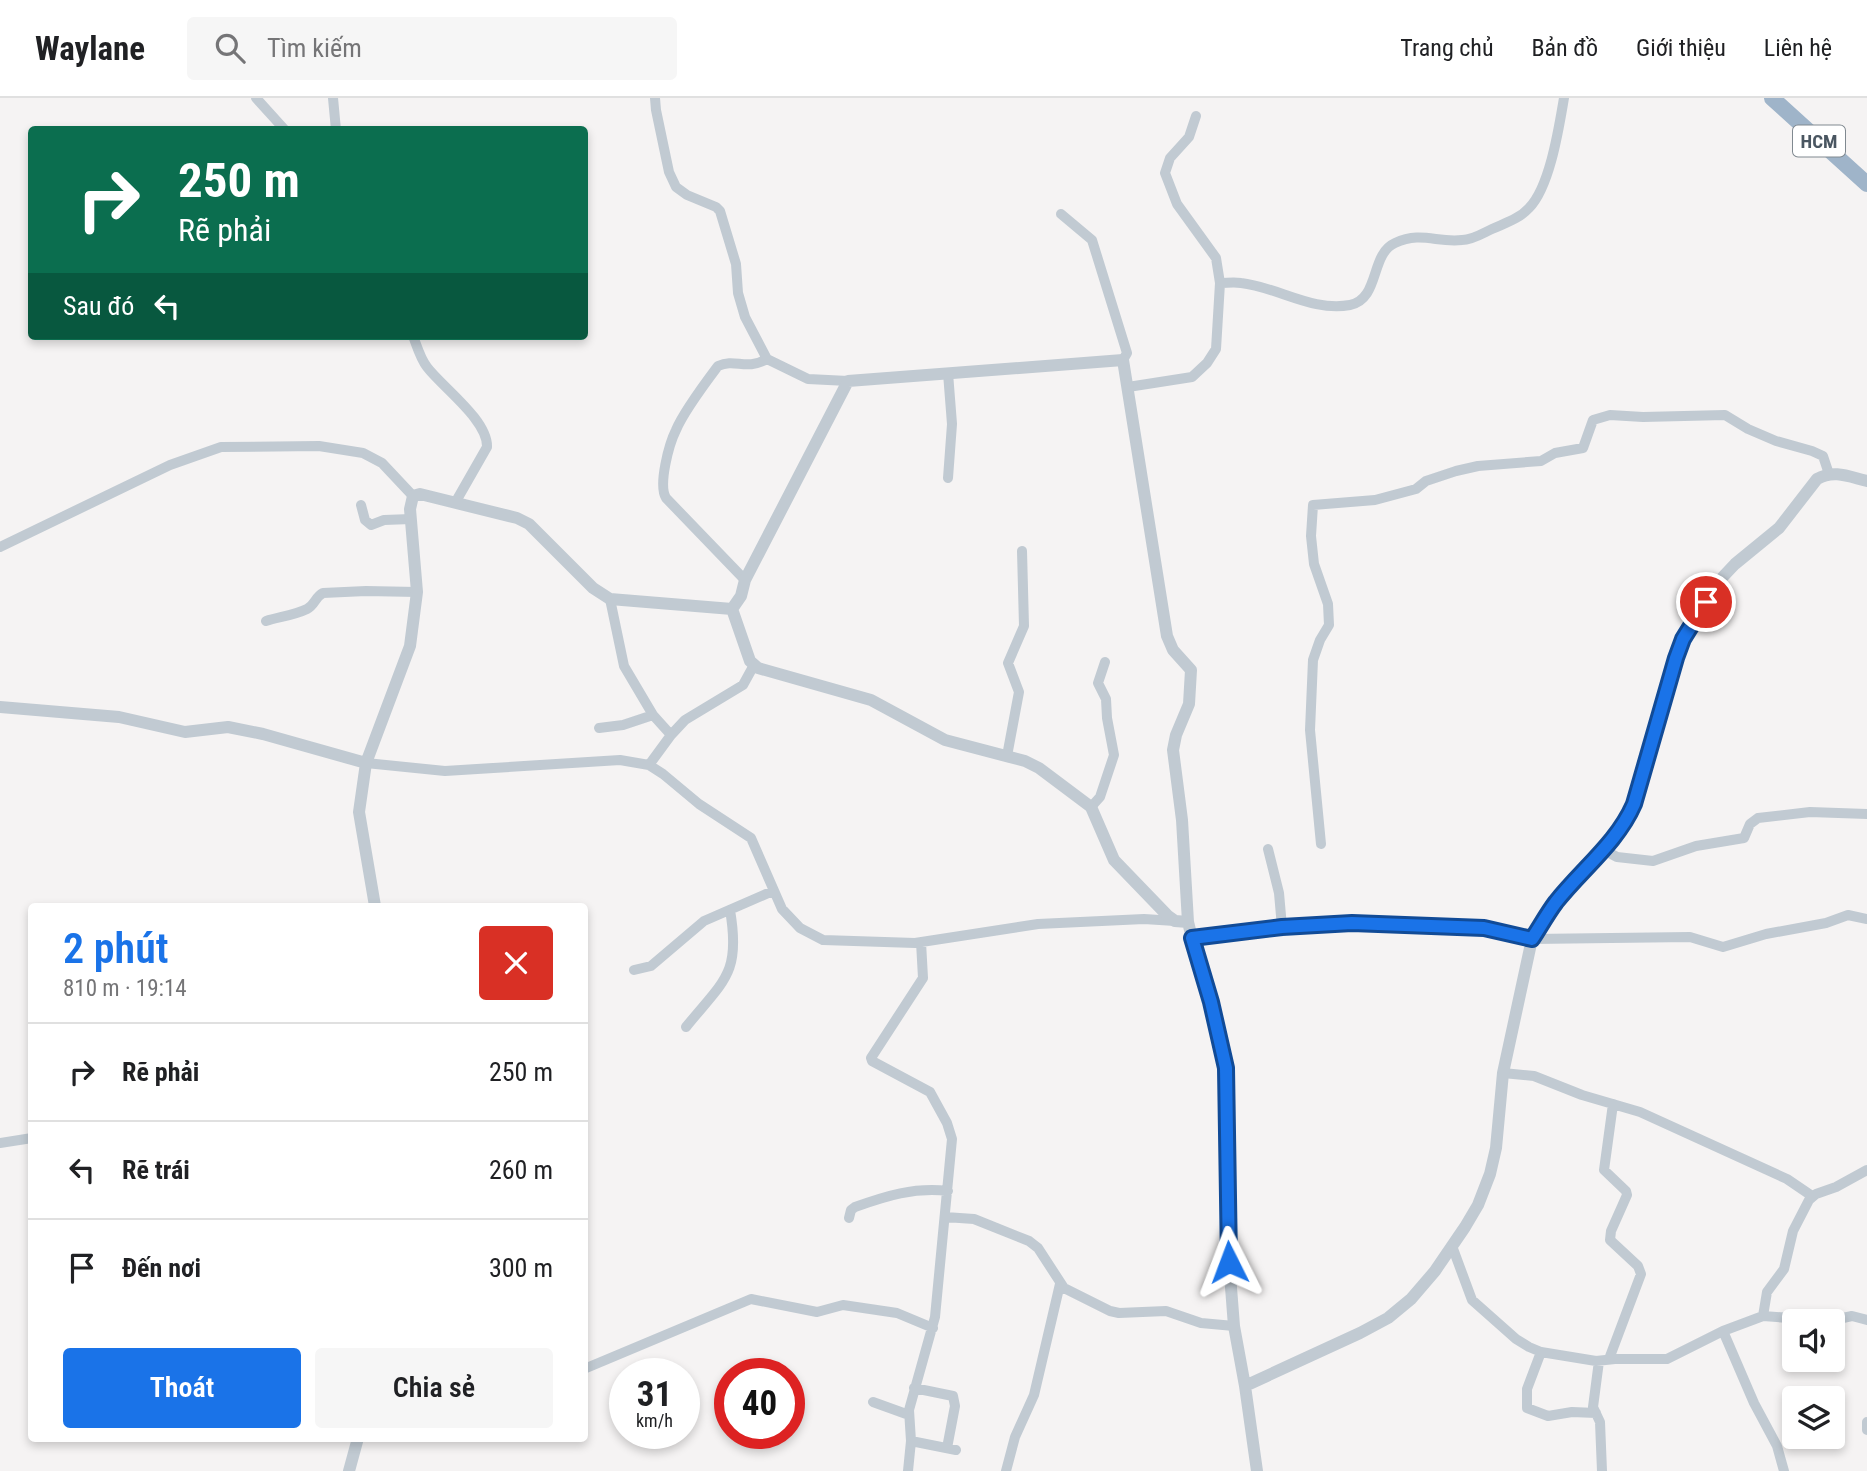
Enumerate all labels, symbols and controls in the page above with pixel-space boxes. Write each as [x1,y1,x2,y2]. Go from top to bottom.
search box [187,17,677,80]
text: Waylane [35,29,145,68]
icon: search [211,29,249,67]
text: Tìm kiếm [267,33,362,63]
text: Trang chủ [1400,34,1494,62]
text: Bản đồ [1532,34,1598,62]
text: Giới thiệu [1636,34,1726,62]
text: Liên hệ [1764,34,1832,62]
road number: HCM [1793,126,1845,156]
text: 250 m [178,152,300,209]
icon: right [63,154,154,245]
text: Rẽ phải [178,211,271,249]
icon: left [148,287,186,325]
text: Sau đó [63,291,134,321]
pin [1676,572,1736,632]
icon: arrive [1687,583,1725,621]
text: 2 phút [63,924,169,973]
button: close [479,926,553,1000]
text: 810 m · 19:14 [63,975,187,1002]
icon: right [63,1053,101,1091]
text: Rẽ phải [122,1057,199,1087]
text: 250 m [489,1057,553,1087]
icon: left [63,1151,101,1189]
text: Rẽ trái [122,1155,190,1185]
text: 260 m [489,1155,553,1185]
position arrow [1192,1225,1266,1299]
icon: arrive [63,1249,101,1287]
text: Đến nơi [122,1253,201,1283]
text: 300 m [489,1253,553,1283]
map controls [1782,1309,1845,1449]
button: sound [1782,1309,1845,1372]
button: Thoát [63,1348,301,1428]
button: Chia sẻ [315,1348,553,1428]
speed limit sign: 40 [714,1358,805,1449]
text: 31 [637,1374,672,1415]
button: layers [1782,1386,1845,1449]
text: km/h [636,1410,673,1431]

